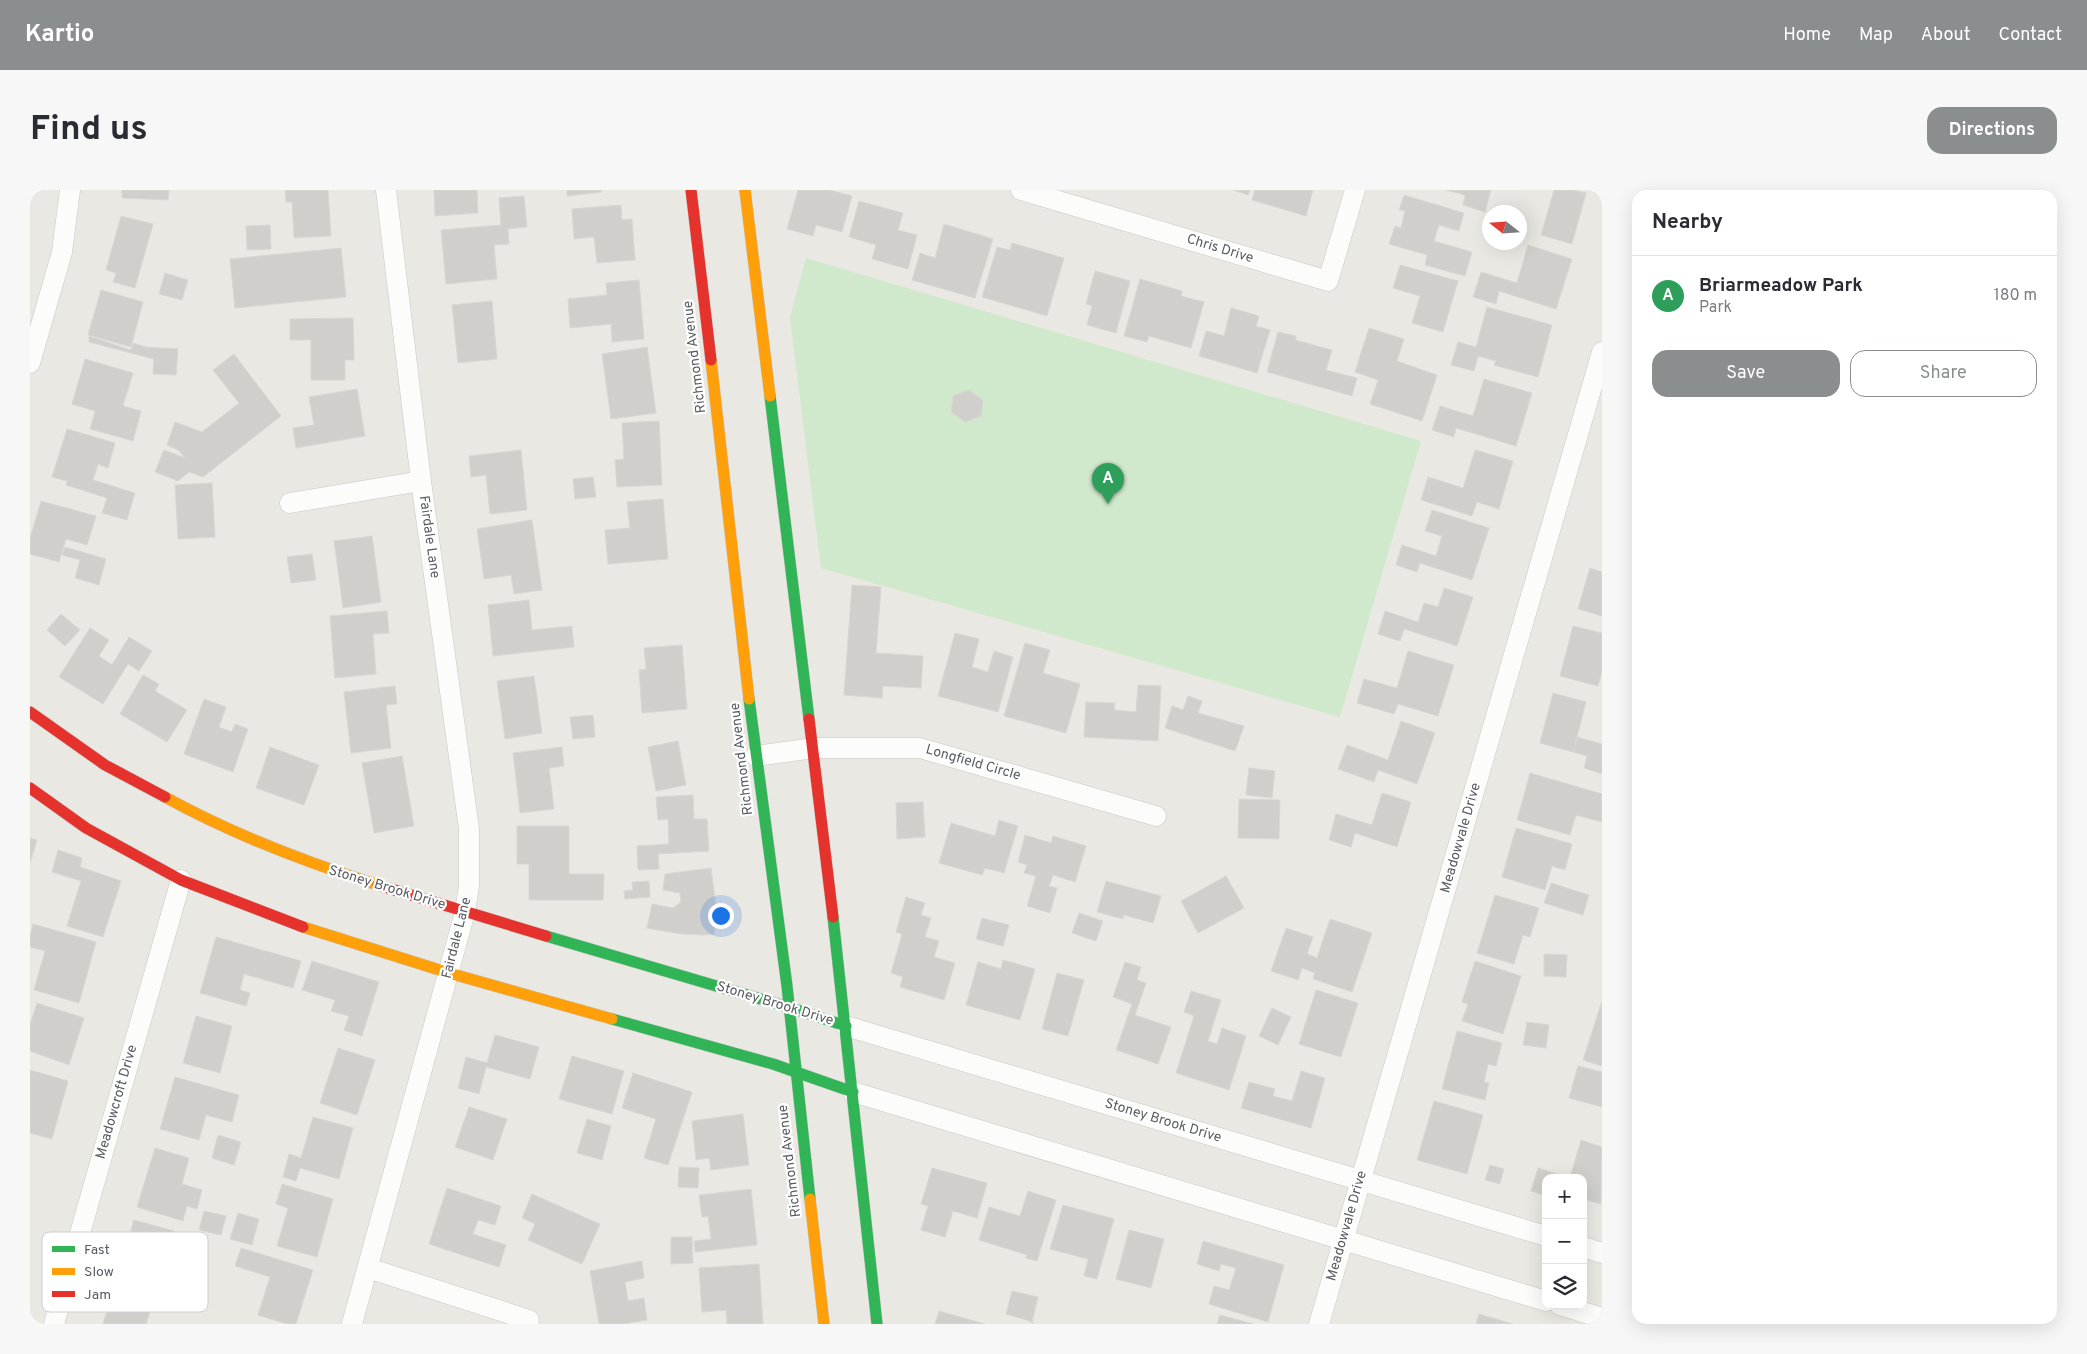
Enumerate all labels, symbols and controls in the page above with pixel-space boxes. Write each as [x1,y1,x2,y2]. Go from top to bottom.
text: Kartio [25,20,94,50]
text: Home [1783,24,1831,47]
text: Map [1859,24,1893,47]
text: About [1921,24,1970,47]
text: Contact [1998,24,2062,47]
button: Directions [1927,107,2057,154]
text: Find us [30,108,148,152]
north arrow [1482,205,1527,250]
text: Nearby [1652,209,1723,236]
street label: Chris Drive [1184,231,1256,267]
text: Briarmeadow Park [1699,274,1863,298]
text: A [1662,286,1674,306]
text: 180 m [1994,286,2037,306]
text: Park [1699,298,1732,318]
street label: Richmond Avenue [680,300,710,414]
button: Save [1652,350,1840,397]
button: Share [1850,350,2037,397]
pin: A [1092,463,1124,504]
street label: Fairdale Lane [415,494,443,580]
street label: Richmond Avenue [727,702,757,816]
street label: Longfield Circle [924,741,1022,785]
street label: Meadowvale Drive [1437,781,1485,895]
street label: Stoney Brook Drive [327,862,447,914]
street label: Fairdale Lane [439,895,475,981]
your location [708,903,734,929]
street label: Stoney Brook Drive [715,978,835,1030]
street label: Meadowcroft Drive [93,1043,141,1161]
street label: Stoney Brook Drive [1103,1095,1223,1147]
street label: Richmond Avenue [775,1104,805,1218]
street label: Meadowvale Drive [1323,1169,1371,1283]
map controls [1542,1174,1587,1309]
button: + [1542,1174,1587,1219]
button: − [1542,1219,1587,1264]
legend [42,1232,208,1312]
text: Fast [84,1242,110,1259]
text: Slow [84,1264,114,1281]
button: layers [1542,1264,1587,1309]
text: Jam [84,1287,111,1304]

